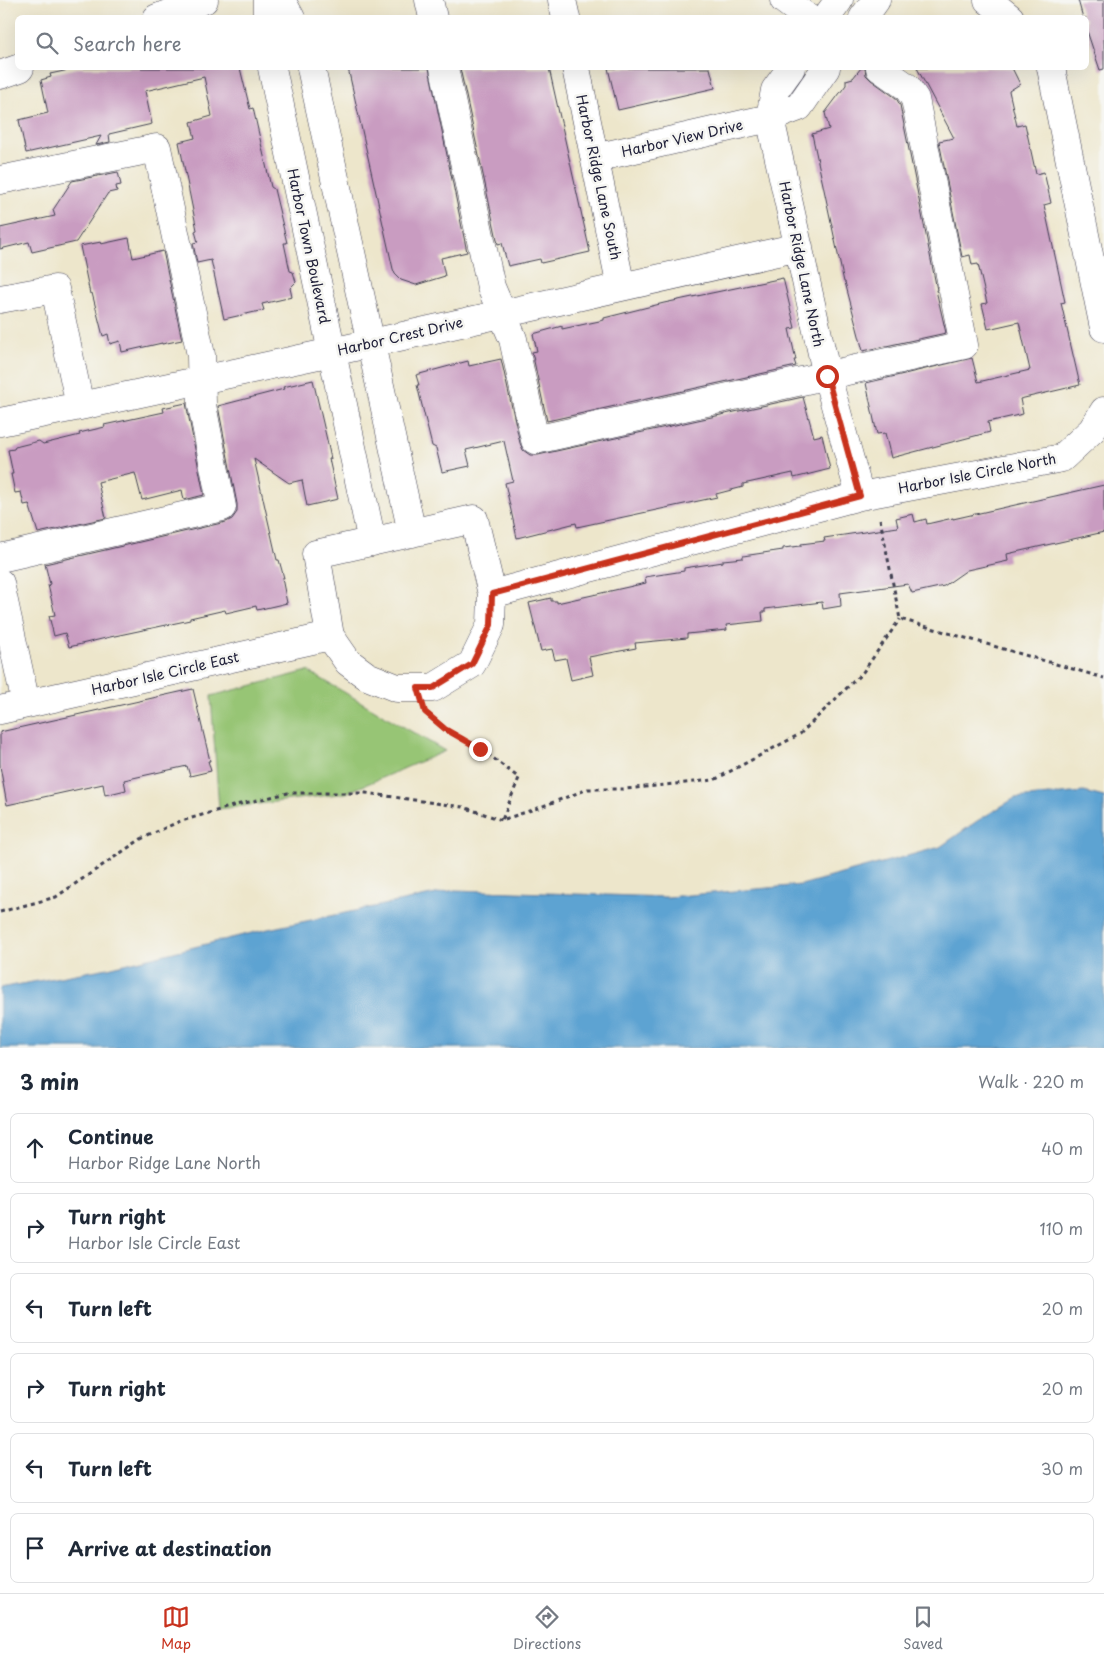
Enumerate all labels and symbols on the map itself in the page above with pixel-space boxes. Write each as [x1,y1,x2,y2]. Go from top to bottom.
street label: Harbor Ridge Lane South [571,92,627,262]
street label: Harbor View Drive [619,114,745,162]
street label: Harbor Town Boulevard [282,166,336,326]
street label: Harbor Ridge Lane North [774,179,830,349]
street label: Harbor Crest Drive [335,311,465,361]
route start [816,365,839,388]
street label: Harbor Isle Circle North [896,447,1058,499]
street label: Harbor Isle Circle East [89,646,241,700]
route end [469,738,492,761]

